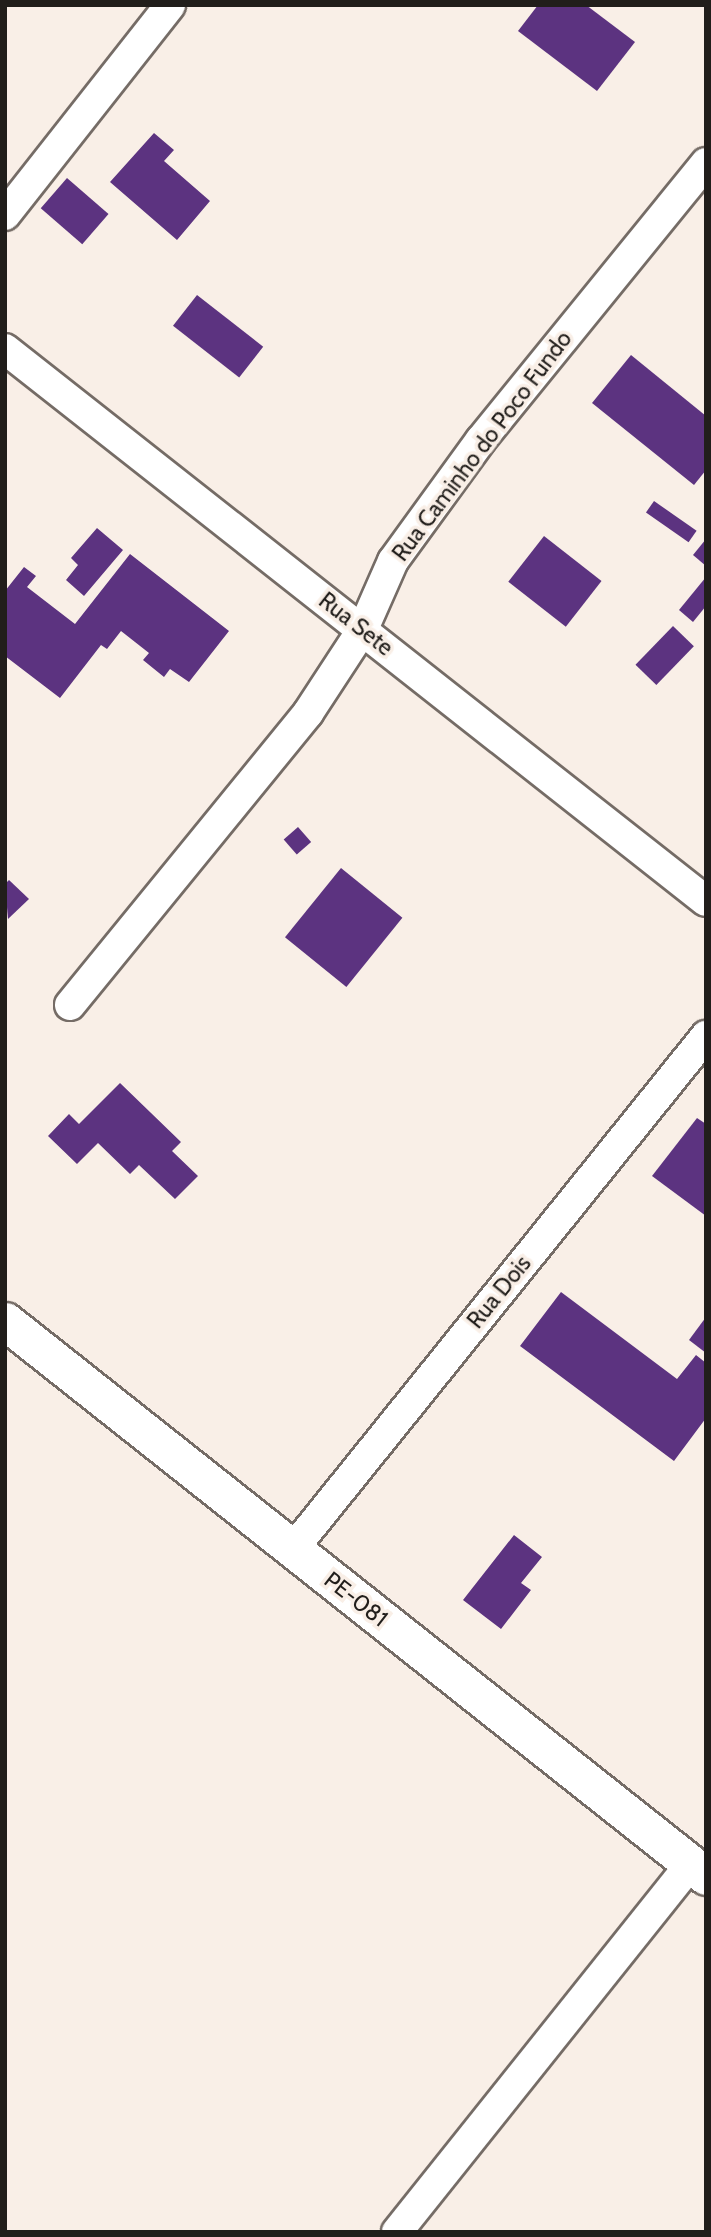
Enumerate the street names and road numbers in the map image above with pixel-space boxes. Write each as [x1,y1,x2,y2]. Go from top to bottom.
street label: Rua Caminho do Poco Fundo [386,326,578,566]
street label: Rua Sete [313,586,399,662]
street label: Rua Dois [461,1250,537,1334]
street label: PE-081 [319,1566,393,1632]

